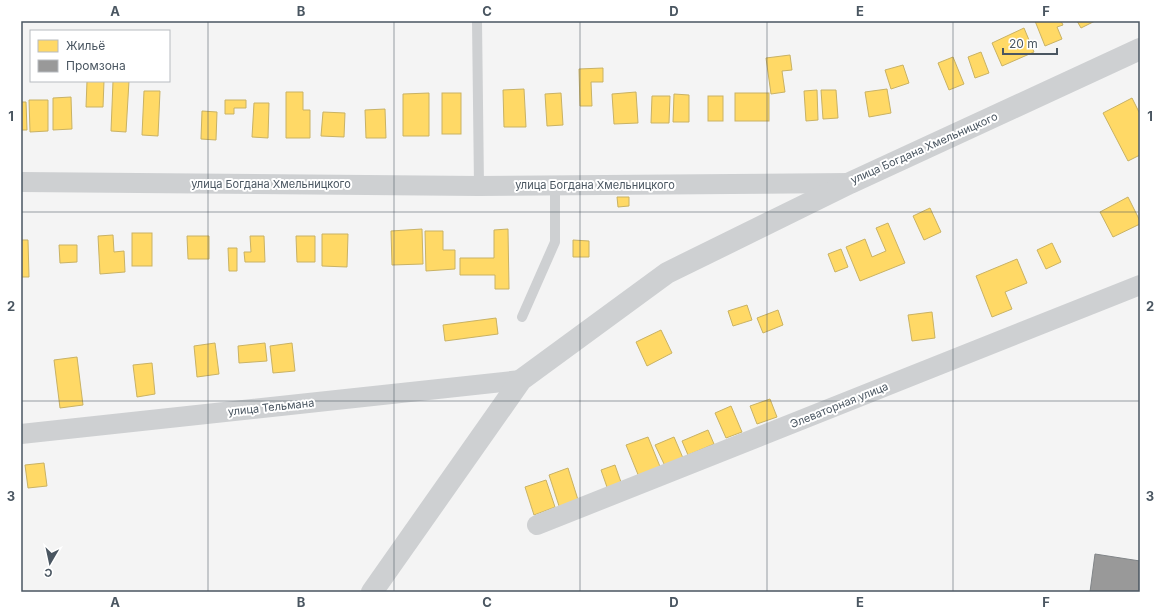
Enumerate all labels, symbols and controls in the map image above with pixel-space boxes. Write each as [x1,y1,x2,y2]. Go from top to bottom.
text: A [110,3,120,19]
text: B [297,3,306,19]
text: C [482,3,492,19]
text: D [669,3,679,19]
text: E [856,3,864,19]
text: F [1042,3,1050,19]
legend [30,30,170,82]
scale bar [1003,30,1057,56]
text: 20 m [1009,36,1038,51]
text: Жильё [66,38,105,53]
text: Промзона [66,58,126,73]
text: 1 [8,108,14,124]
text: 1 [1147,108,1153,124]
street label: улица Богдана Хмельницкого [848,109,1000,187]
street label: улица Богдана Хмельницкого [191,177,351,191]
street label: улица Богдана Хмельницкого [515,178,675,192]
text: 2 [7,298,15,314]
text: 2 [1146,298,1154,314]
street label: Элеваторная улица [788,379,890,431]
street label: улица Тельмана [227,396,315,418]
text: 3 [7,488,15,504]
text: 3 [1146,488,1154,504]
north arrow [30,543,70,583]
text: С [43,565,54,580]
text: A [110,594,120,610]
text: B [297,594,306,610]
text: C [482,594,492,610]
text: D [669,594,679,610]
text: E [856,594,864,610]
text: F [1042,594,1050,610]

